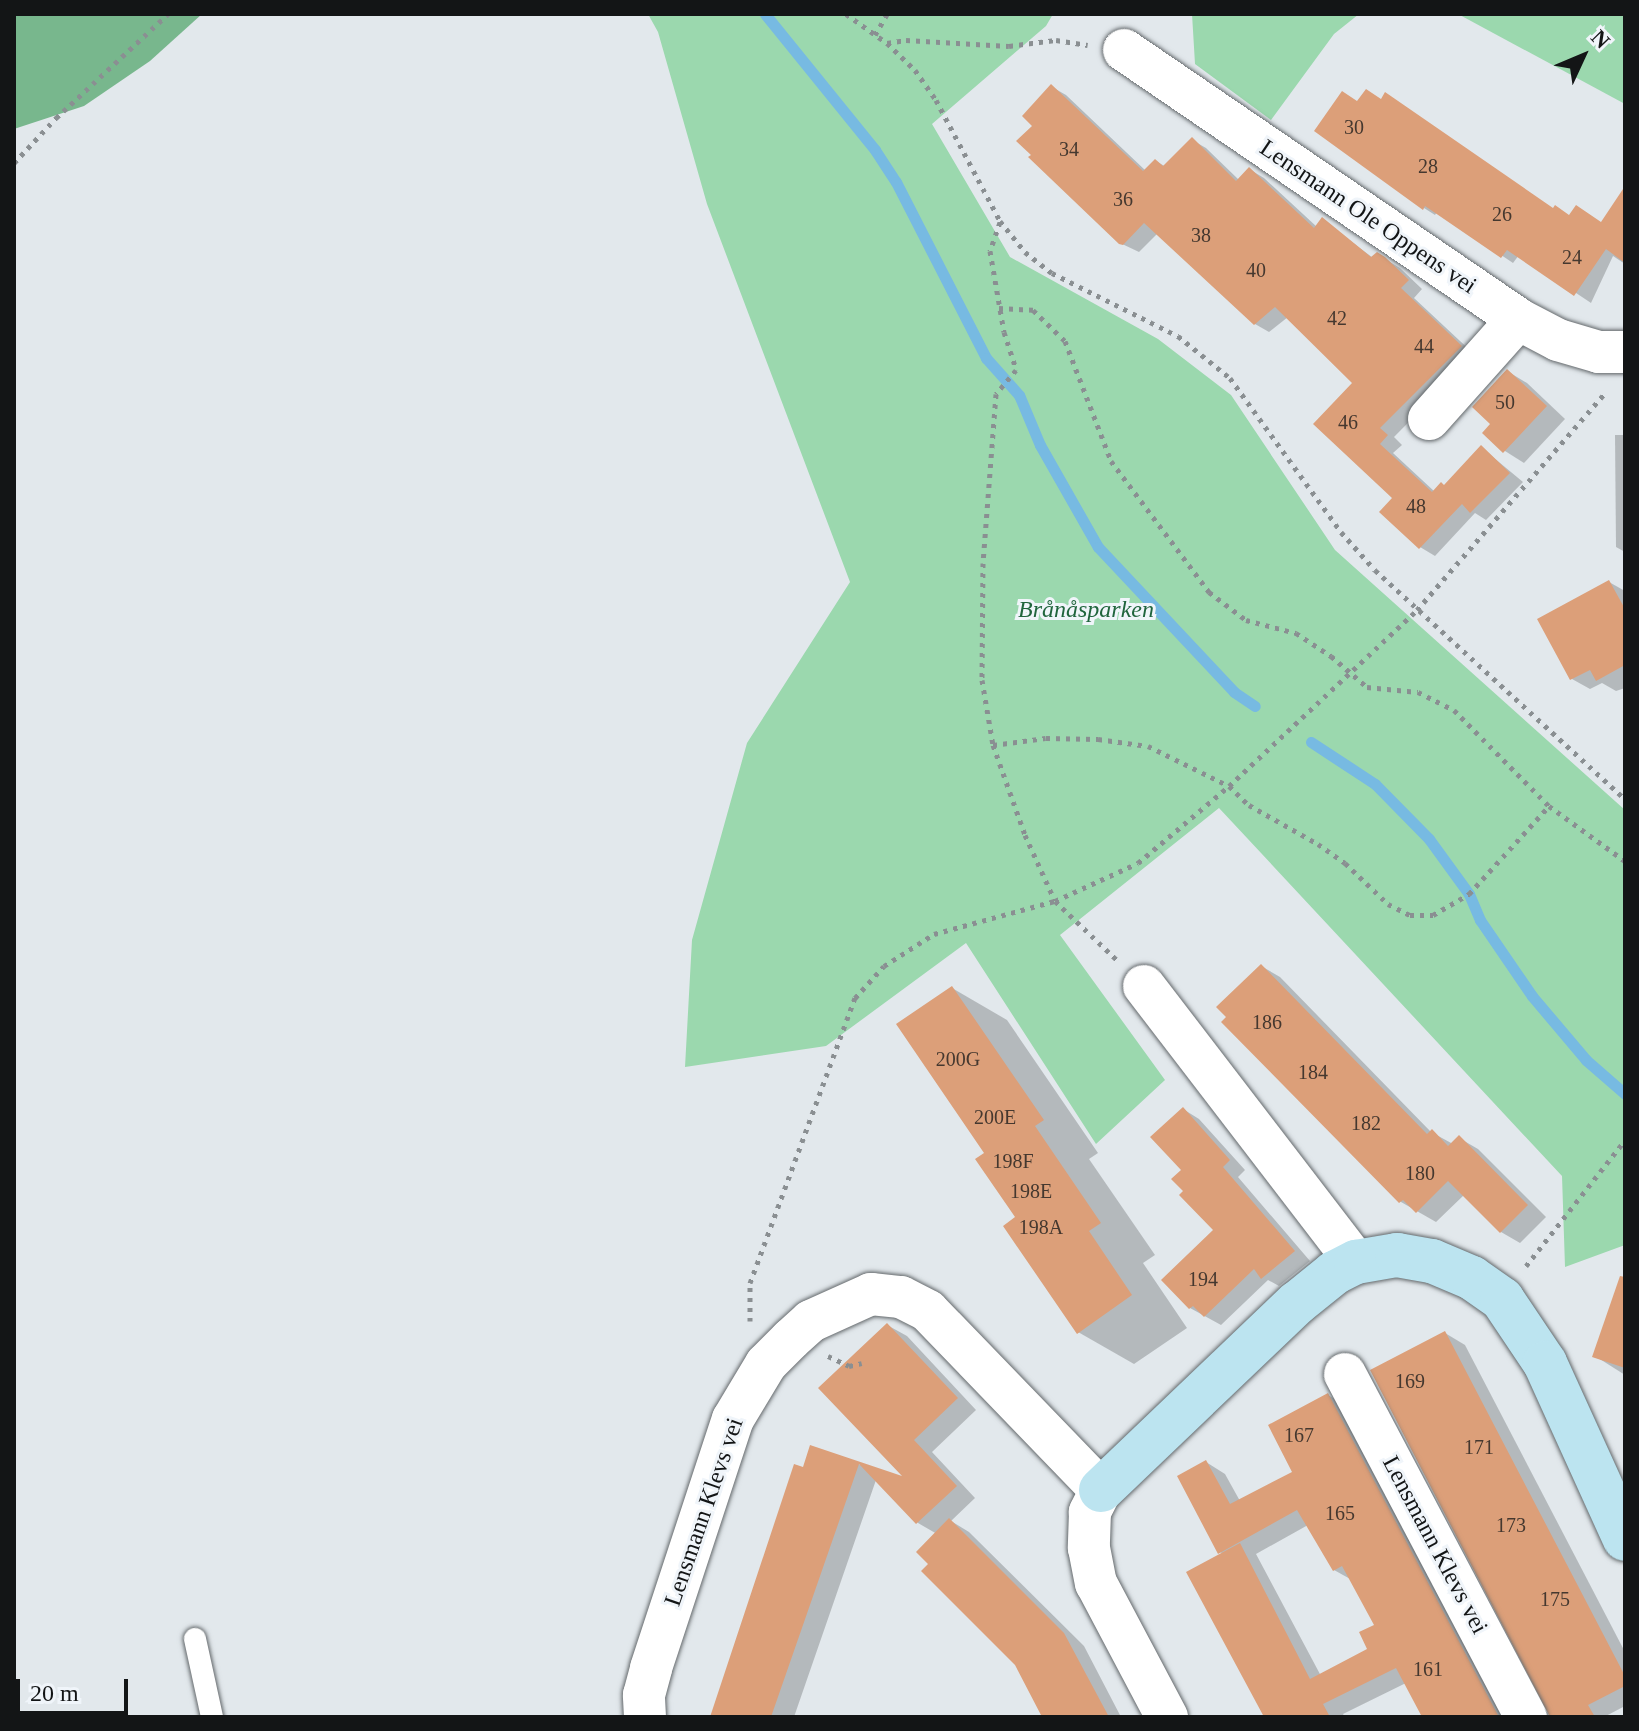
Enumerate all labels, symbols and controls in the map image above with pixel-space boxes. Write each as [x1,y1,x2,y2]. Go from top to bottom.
north arrow [1543,16,1623,96]
text: N [1586,25,1615,53]
house number: 30 [1344,115,1364,139]
street label: Lensmann Ole Oppens vei [1254,134,1482,300]
house number: 34 [1059,137,1079,161]
house number: 28 [1418,154,1438,178]
house number: 36 [1113,187,1133,211]
house number: 26 [1492,202,1512,226]
house number: 38 [1191,223,1211,247]
house number: 24 [1562,245,1582,269]
house number: 40 [1246,258,1266,282]
house number: 42 [1327,306,1347,330]
house number: 44 [1414,334,1434,358]
house number: 50 [1495,390,1515,414]
house number: 46 [1338,410,1358,434]
house number: 48 [1406,494,1426,518]
park label: Brånåsparken [1018,596,1154,624]
house number: 186 [1252,1010,1282,1034]
house number: 200G [936,1047,980,1071]
house number: 184 [1298,1060,1328,1084]
house number: 200E [974,1105,1016,1129]
house number: 182 [1351,1111,1381,1135]
house number: 198F [992,1149,1034,1173]
house number: 180 [1405,1161,1435,1185]
house number: 198E [1010,1179,1052,1203]
house number: 198A [1019,1215,1063,1239]
house number: 194 [1188,1267,1218,1291]
house number: 169 [1395,1369,1425,1393]
street label: Lensmann Klevs vei [658,1414,750,1610]
house number: 167 [1284,1423,1314,1447]
house number: 171 [1464,1435,1494,1459]
street label: Lensmann Klevs vei [1376,1451,1494,1639]
house number: 165 [1325,1501,1355,1525]
house number: 173 [1496,1513,1526,1537]
house number: 175 [1540,1587,1570,1611]
house number: 161 [1413,1657,1443,1681]
scale bar [20,1663,132,1713]
text: 20 m [30,1680,79,1706]

